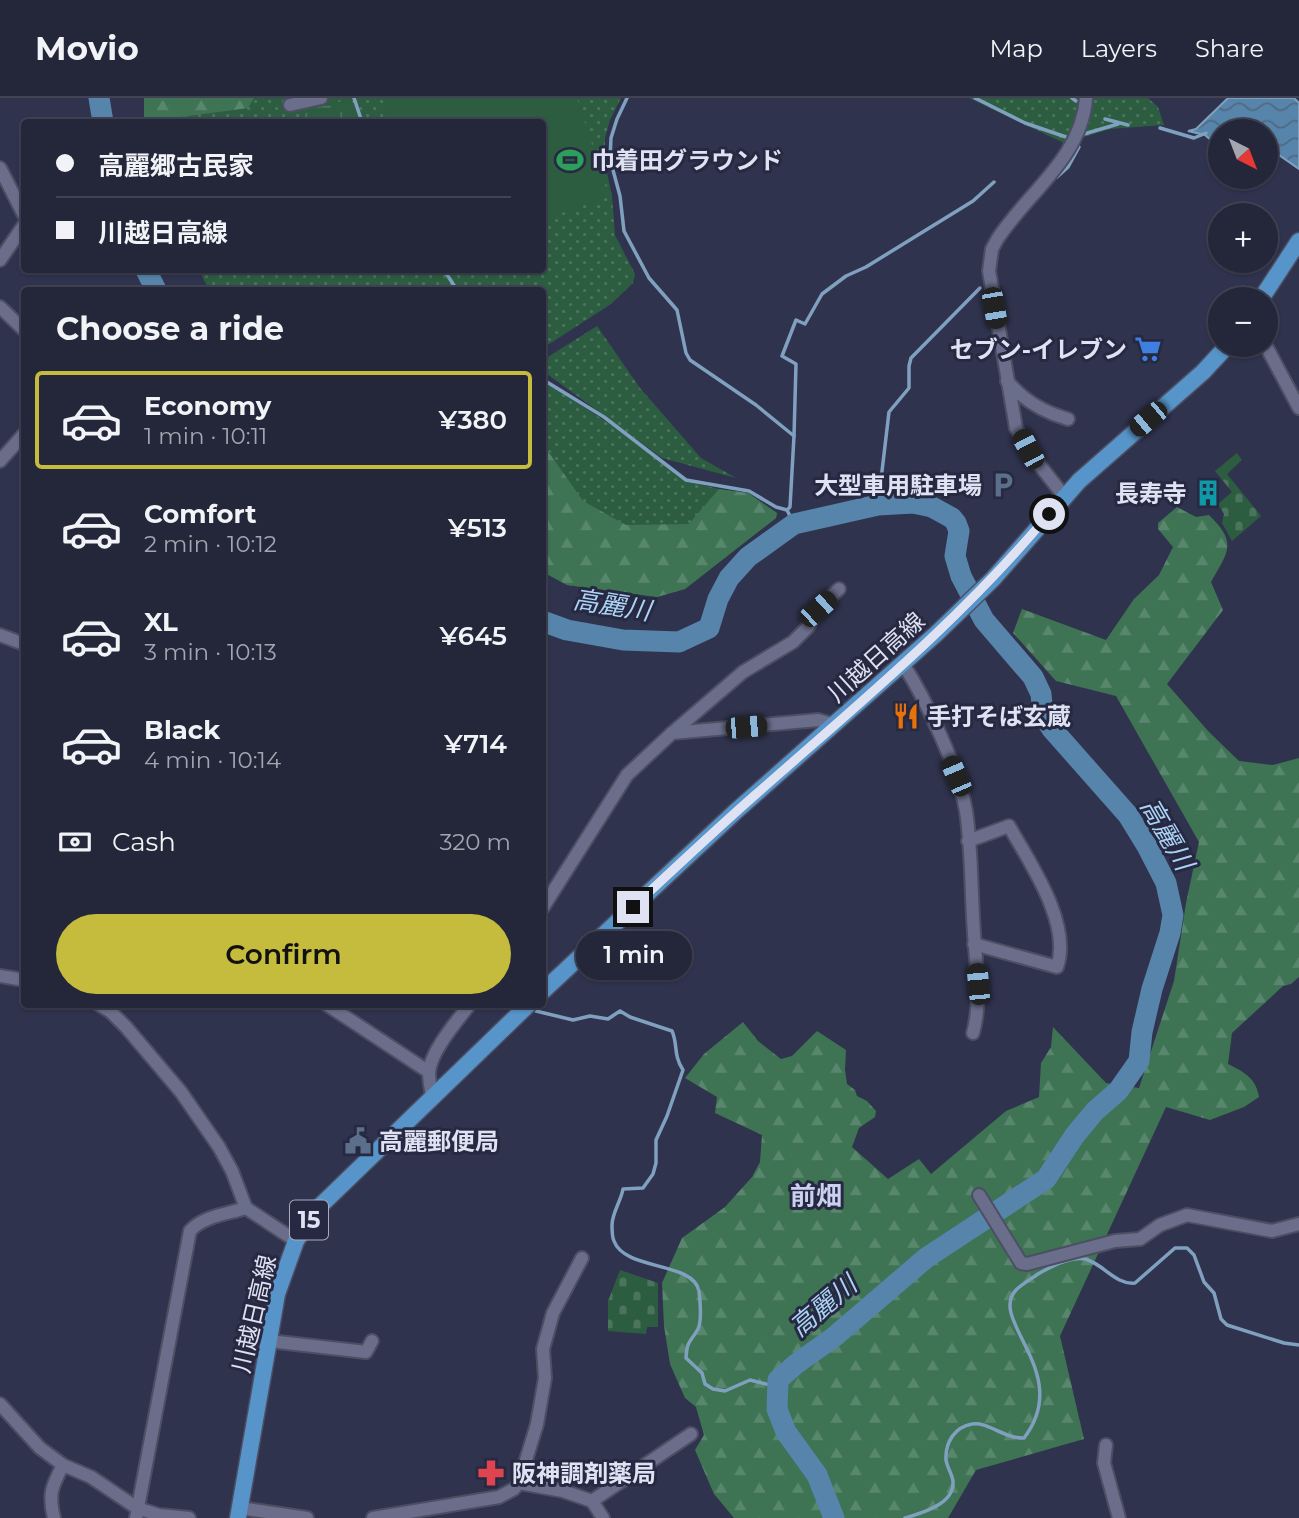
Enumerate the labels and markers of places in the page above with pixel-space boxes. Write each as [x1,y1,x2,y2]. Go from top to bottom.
sports icon: 巾着田グラウンド [555,145,585,175]
place label: 巾着田グラウンド [591,146,783,175]
supermarket icon: セブン-イレブン [1133,334,1163,364]
place label: セブン-イレブン [950,335,1127,364]
parking icon: 大型車用駐車場 [988,470,1018,500]
place label: 大型車用駐車場 [814,471,982,500]
building icon: 長寿寺 [1193,478,1223,508]
place label: 長寿寺 [1115,479,1187,508]
restaurant icon: 手打そば玄蔵 [891,701,921,731]
place label: 手打そば玄蔵 [927,702,1071,731]
public building icon: 高麗郵便局 [343,1126,373,1156]
place label: 高麗郵便局 [379,1127,499,1156]
pharmacy icon: 阪神調剤薬局 [476,1458,506,1488]
place label: 阪神調剤薬局 [512,1459,656,1488]

